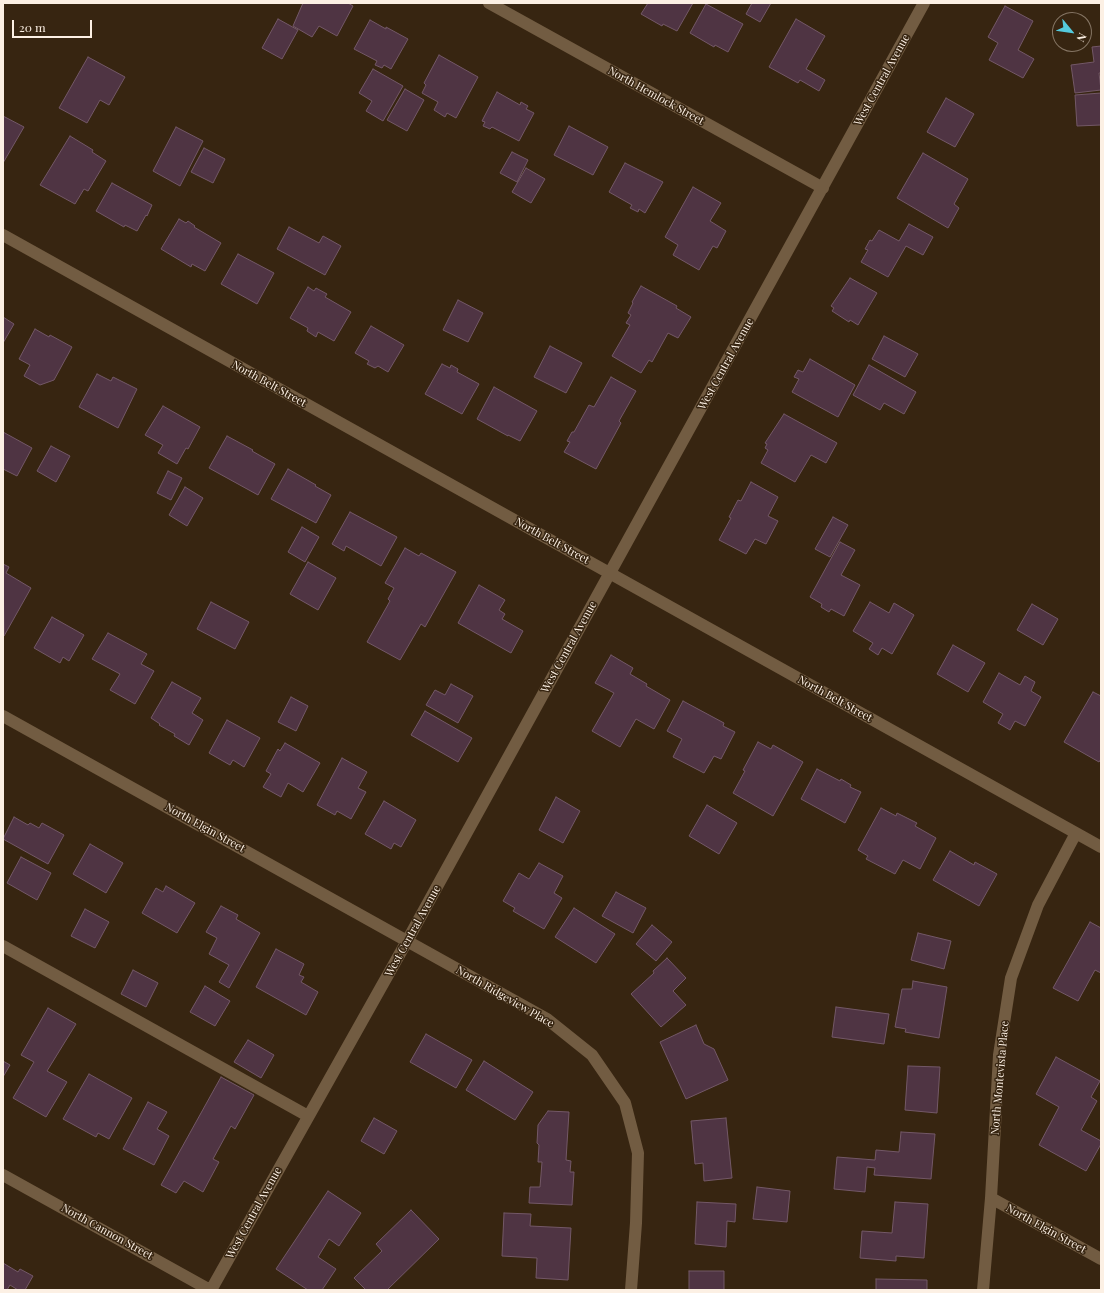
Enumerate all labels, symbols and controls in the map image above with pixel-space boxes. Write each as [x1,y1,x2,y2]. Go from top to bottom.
scale bar [14,12,94,38]
north arrow [1052,12,1092,52]
text: 20 m [19,19,46,35]
text: N [1074,30,1091,45]
street label: West Central Avenue [851,32,913,128]
street label: North Hemlock Street [606,64,706,128]
street label: West Central Avenue [695,316,757,412]
street label: North Belt Street [229,358,309,410]
street label: North Belt Street [512,515,592,567]
street label: West Central Avenue [538,599,600,695]
street label: North Belt Street [795,673,875,725]
street label: North Elgin Street [163,801,247,855]
street label: West Central Avenue [382,883,444,979]
street label: North Ridgeview Place [454,964,556,1030]
street label: North Montevista Place [988,1020,1012,1136]
street label: West Central Avenue [223,1165,285,1261]
street label: North Cannon Street [59,1201,155,1263]
street label: North Elgin Street [1004,1202,1088,1256]

